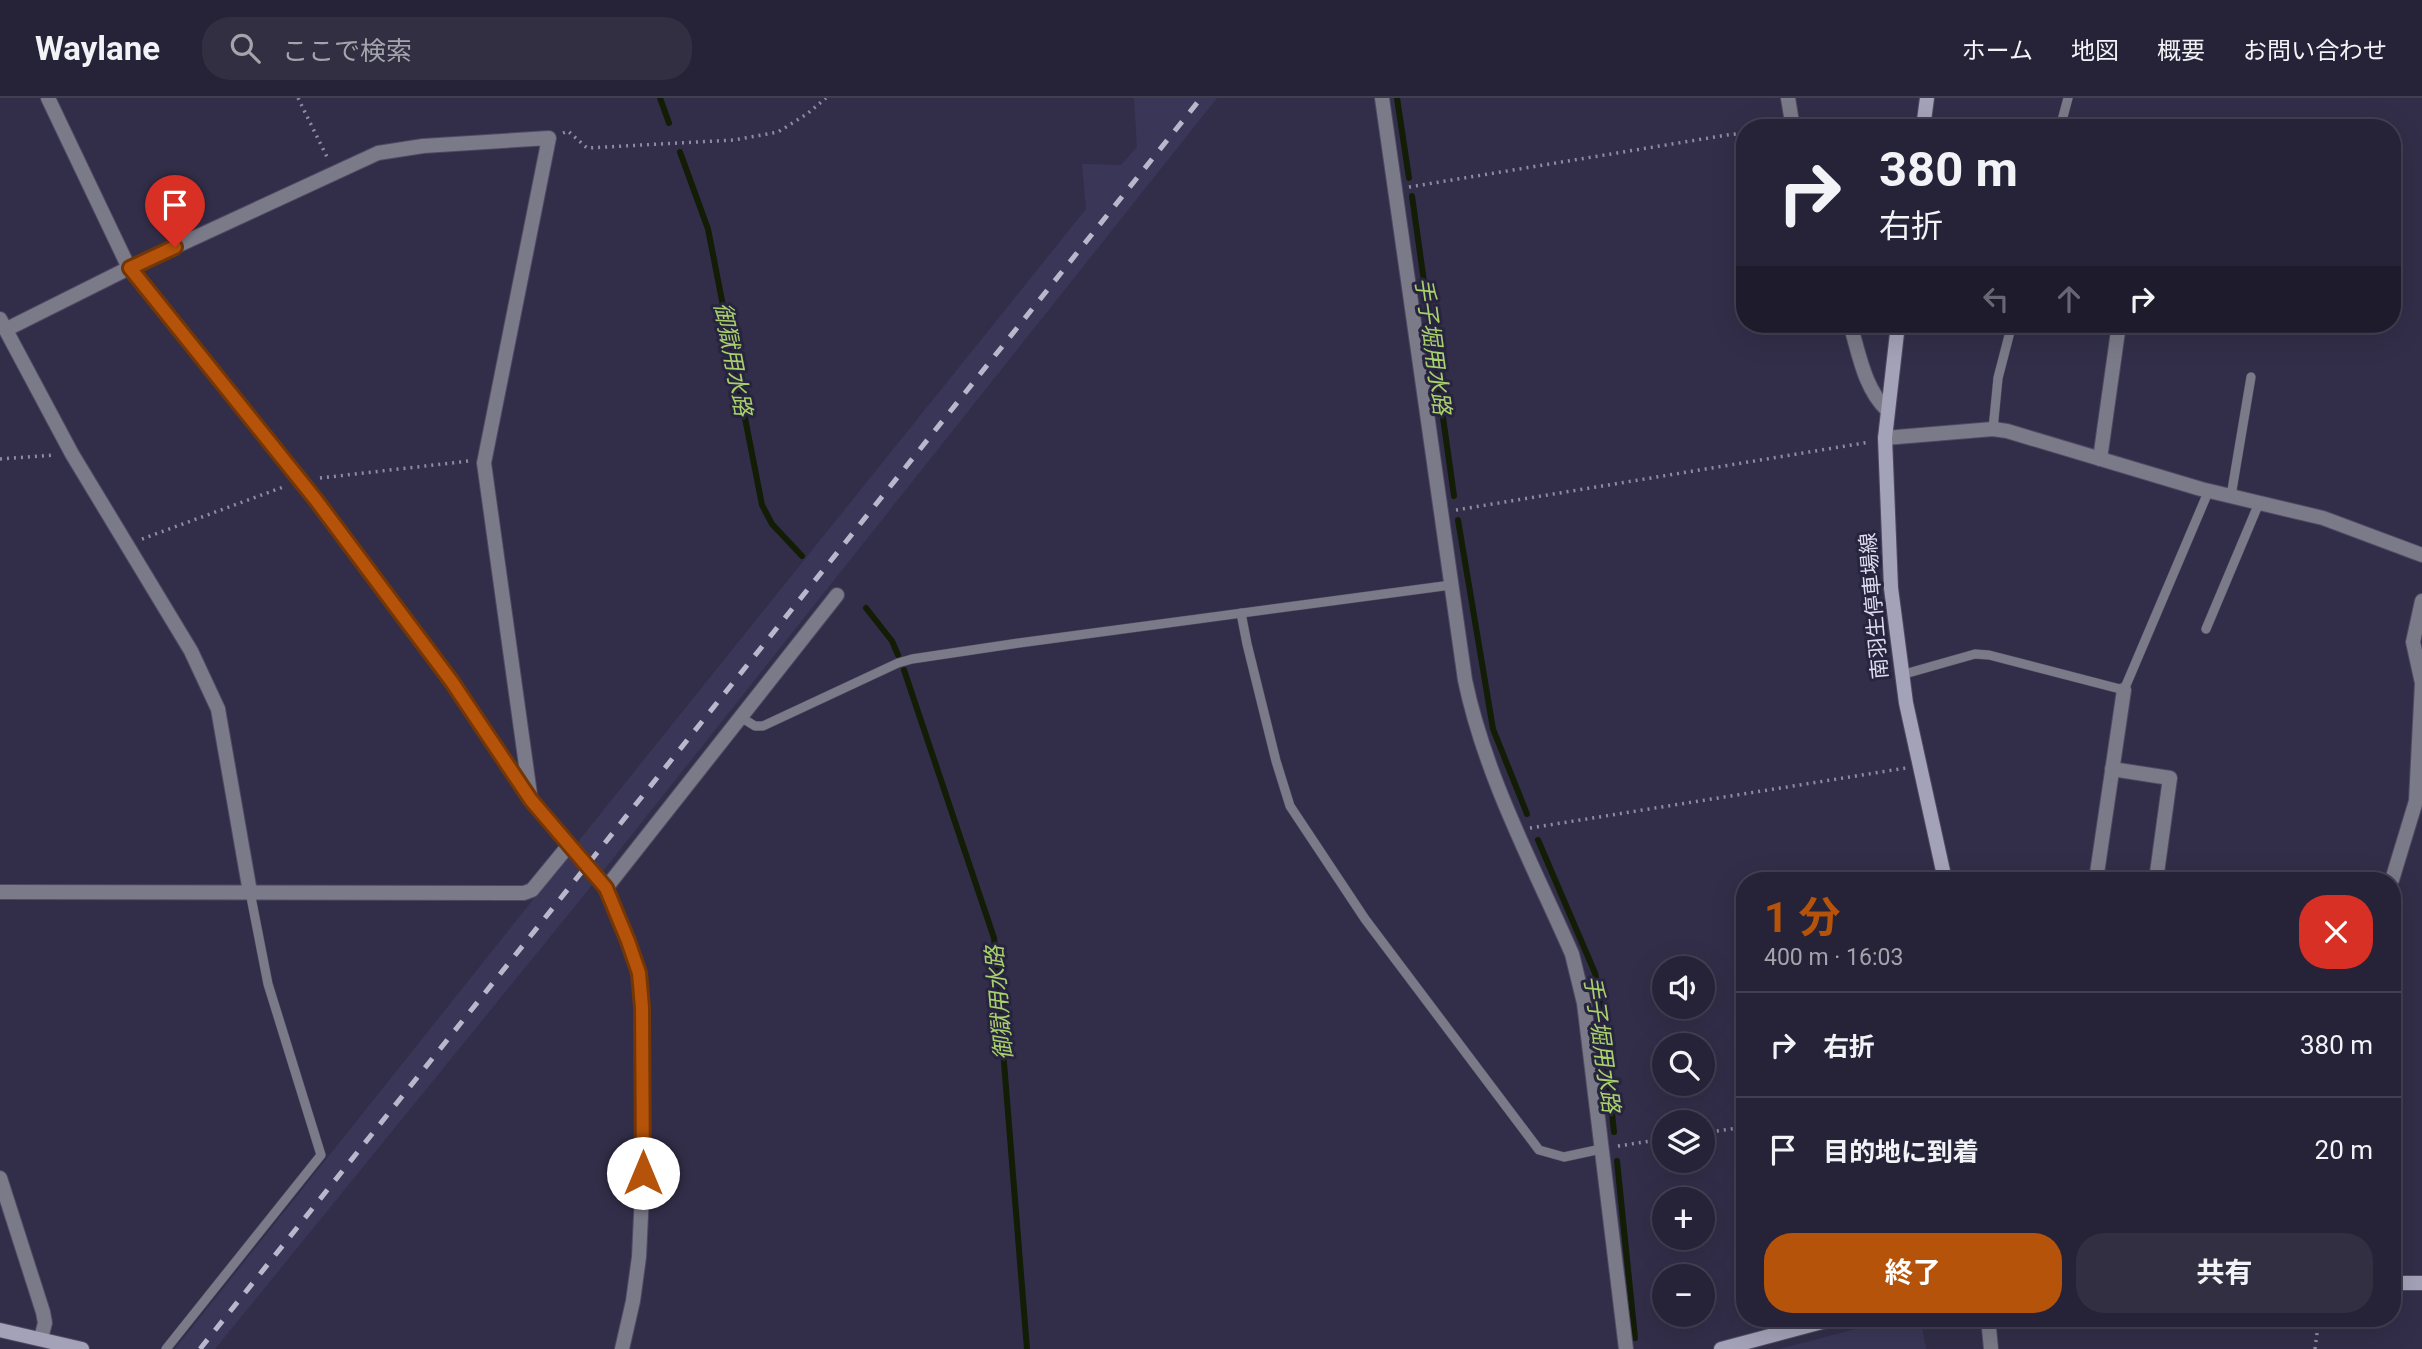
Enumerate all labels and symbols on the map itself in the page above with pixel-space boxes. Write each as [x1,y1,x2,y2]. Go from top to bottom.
pin [145,175,205,247]
water label: 手子堀用水路 [1410,276,1456,418]
water label: 御獄用水路 [708,300,757,420]
street label: 南羽生停車場線 [1856,532,1892,680]
water label: 御獄用水路 [981,943,1018,1061]
water label: 手子堀用水路 [1579,974,1625,1116]
position arrow [606,1136,680,1210]

